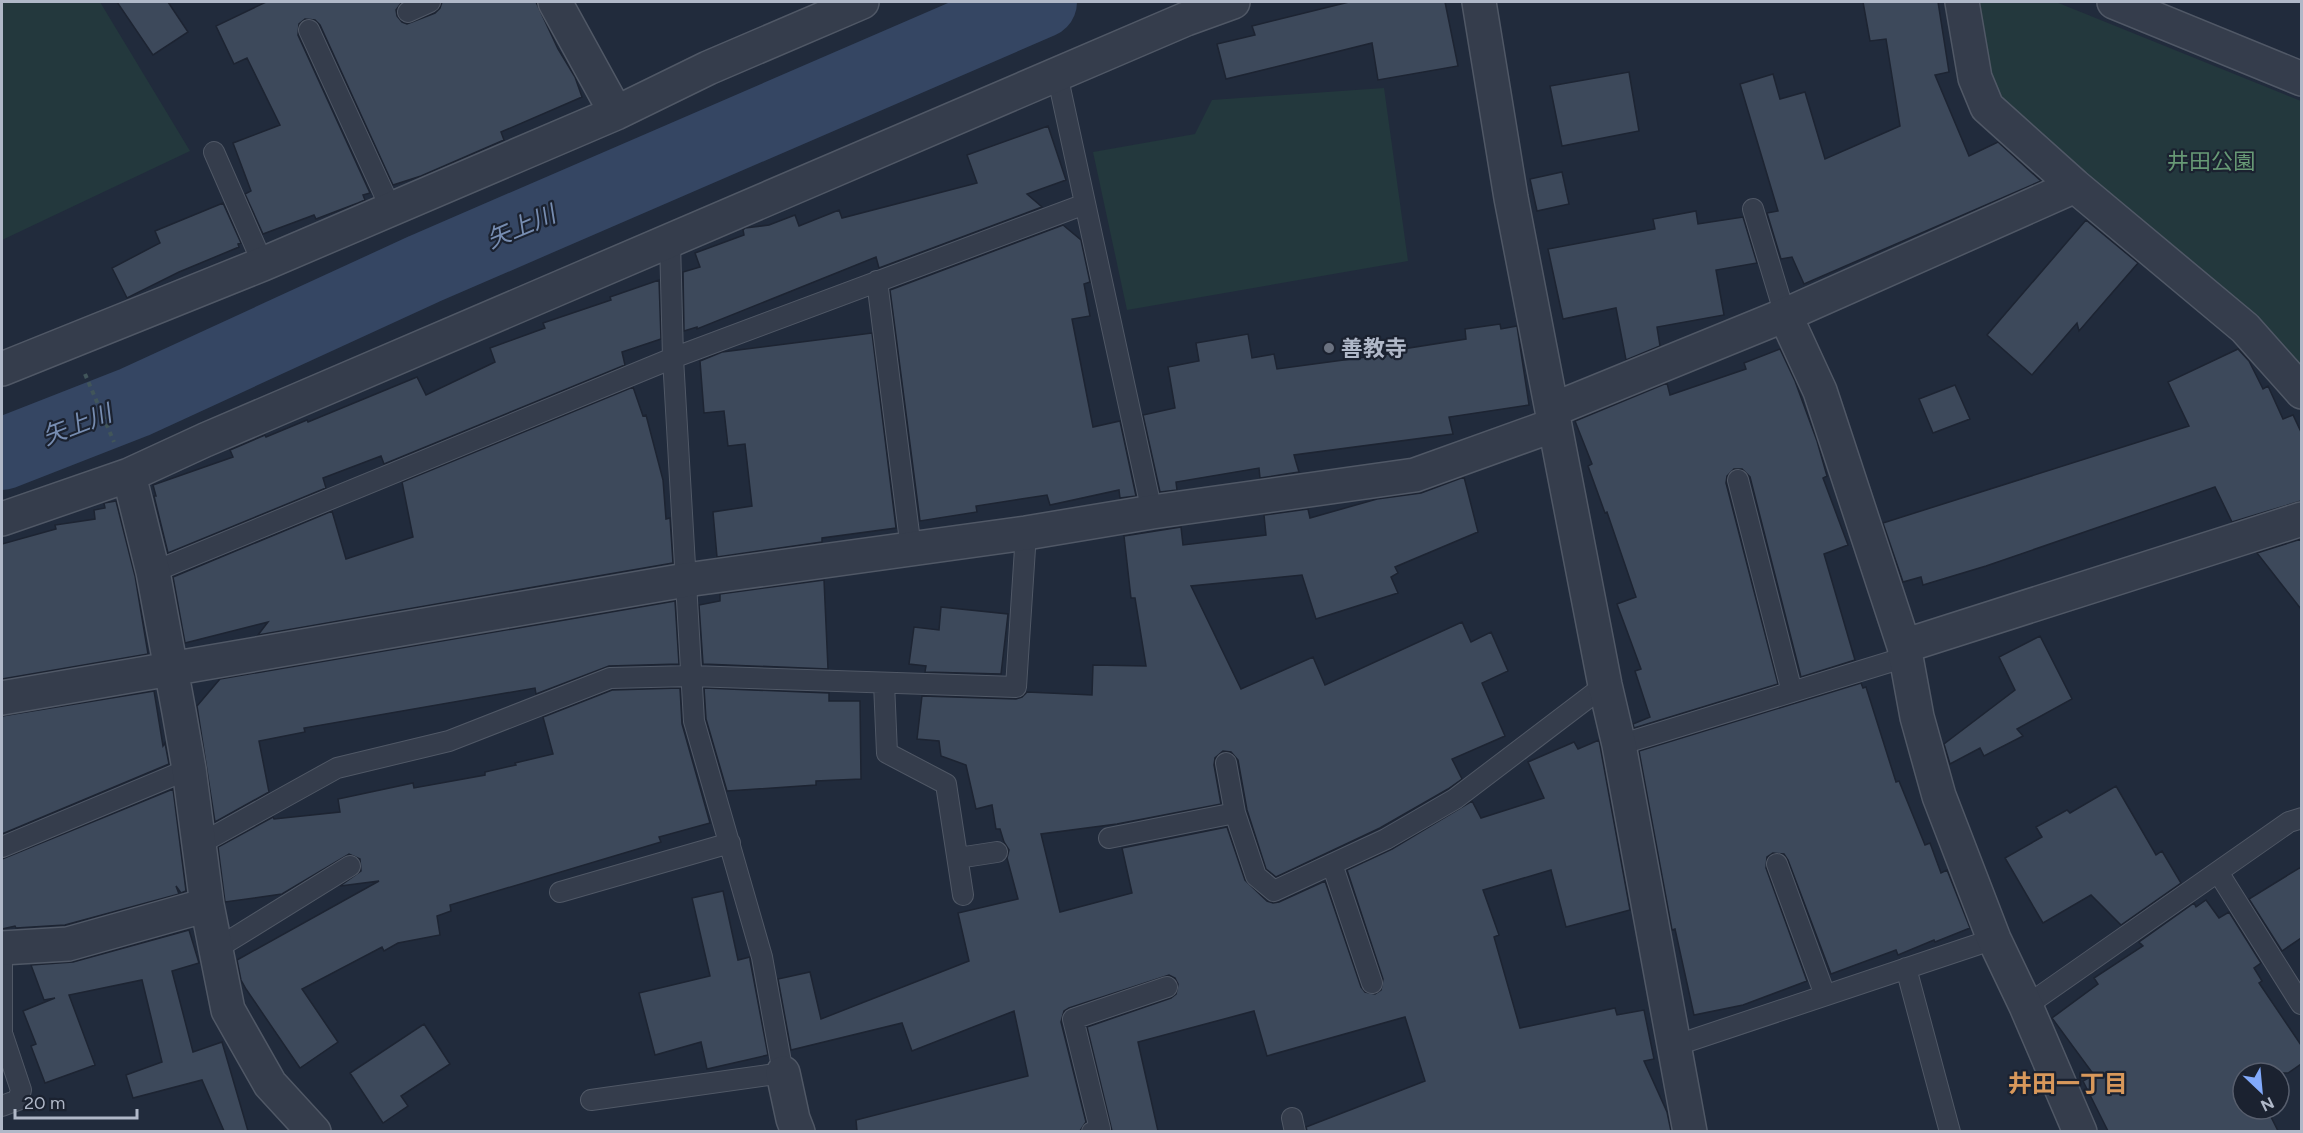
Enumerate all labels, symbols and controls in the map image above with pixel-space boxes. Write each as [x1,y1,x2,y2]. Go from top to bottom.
park label: 井田公園 [2167,148,2255,175]
water label: 矢上川 [482,198,562,254]
place label: 善教寺 [1341,335,1407,362]
marker: 善教寺 [1322,341,1336,355]
water label: 矢上川 [38,397,118,451]
north arrow [2231,1061,2291,1121]
district label: 井田一丁目 [2008,1069,2128,1098]
scale bar [15,1082,136,1120]
text: 20 m [24,1092,65,1114]
text: N [2258,1093,2277,1115]

